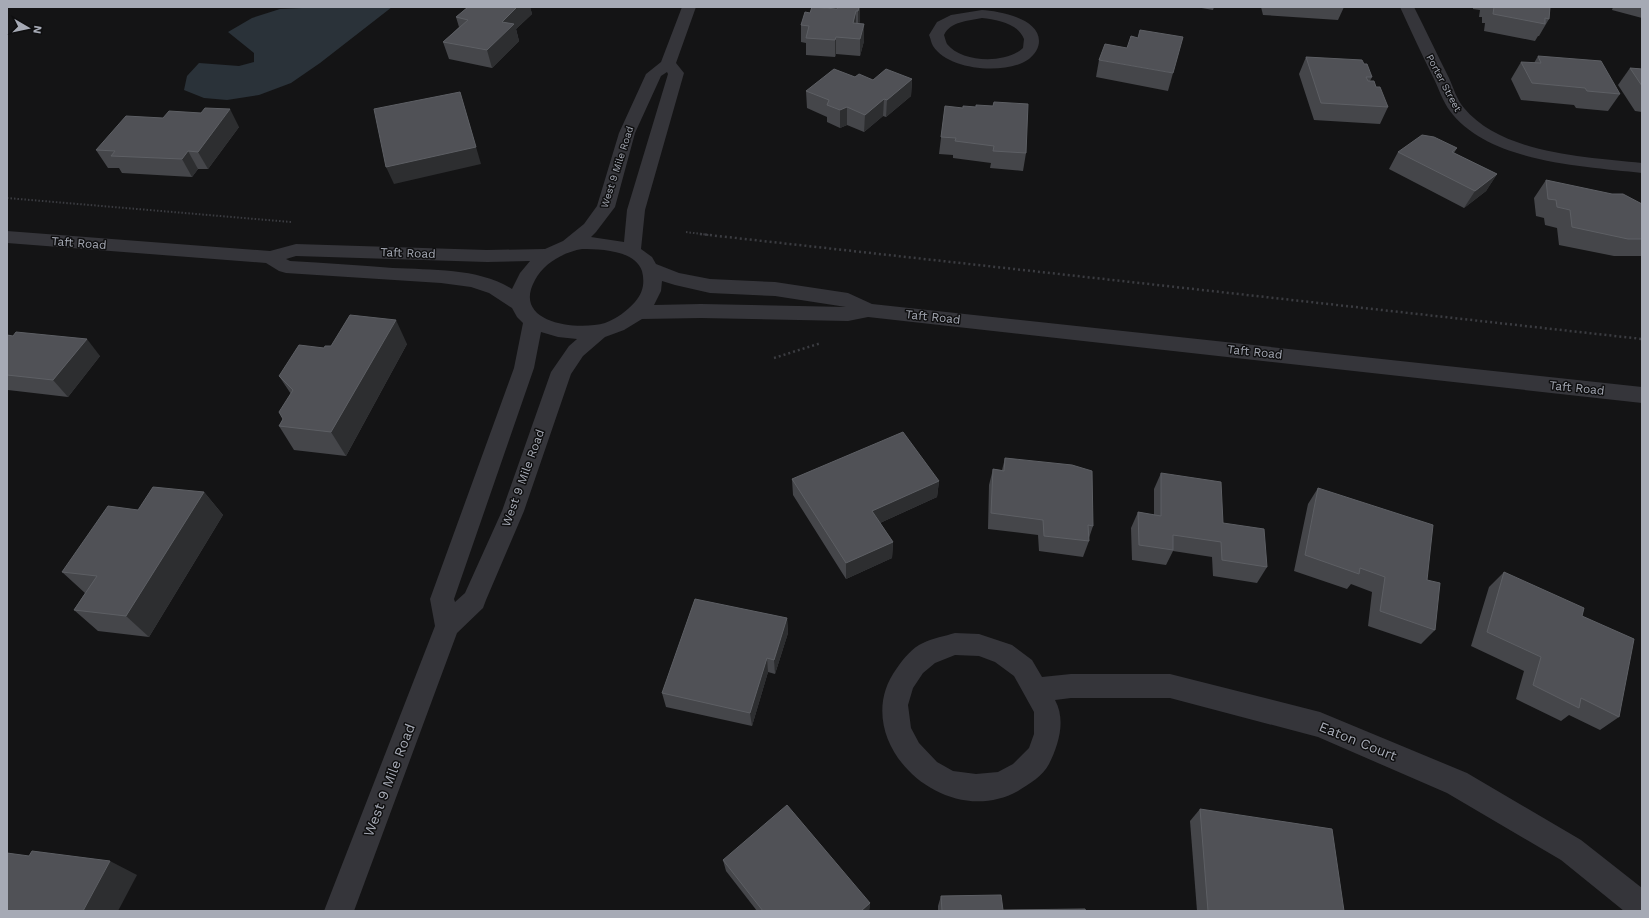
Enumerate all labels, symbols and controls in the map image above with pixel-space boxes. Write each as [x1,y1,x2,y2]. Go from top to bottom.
north arrow [8,8,48,48]
text: N [30,24,44,35]
street label: Porter Street [1424,53,1464,114]
street label: West 9 Mile Road [599,125,635,209]
street label: Taft Road [51,234,107,252]
street label: Taft Road [380,245,436,261]
street label: Taft Road [905,307,961,327]
street label: Taft Road [1227,342,1283,362]
street label: Taft Road [1549,378,1605,398]
street label: West 9 Mile Road [499,427,547,529]
street label: Eaton Court [1317,718,1399,764]
street label: West 9 Mile Road [360,721,418,839]

